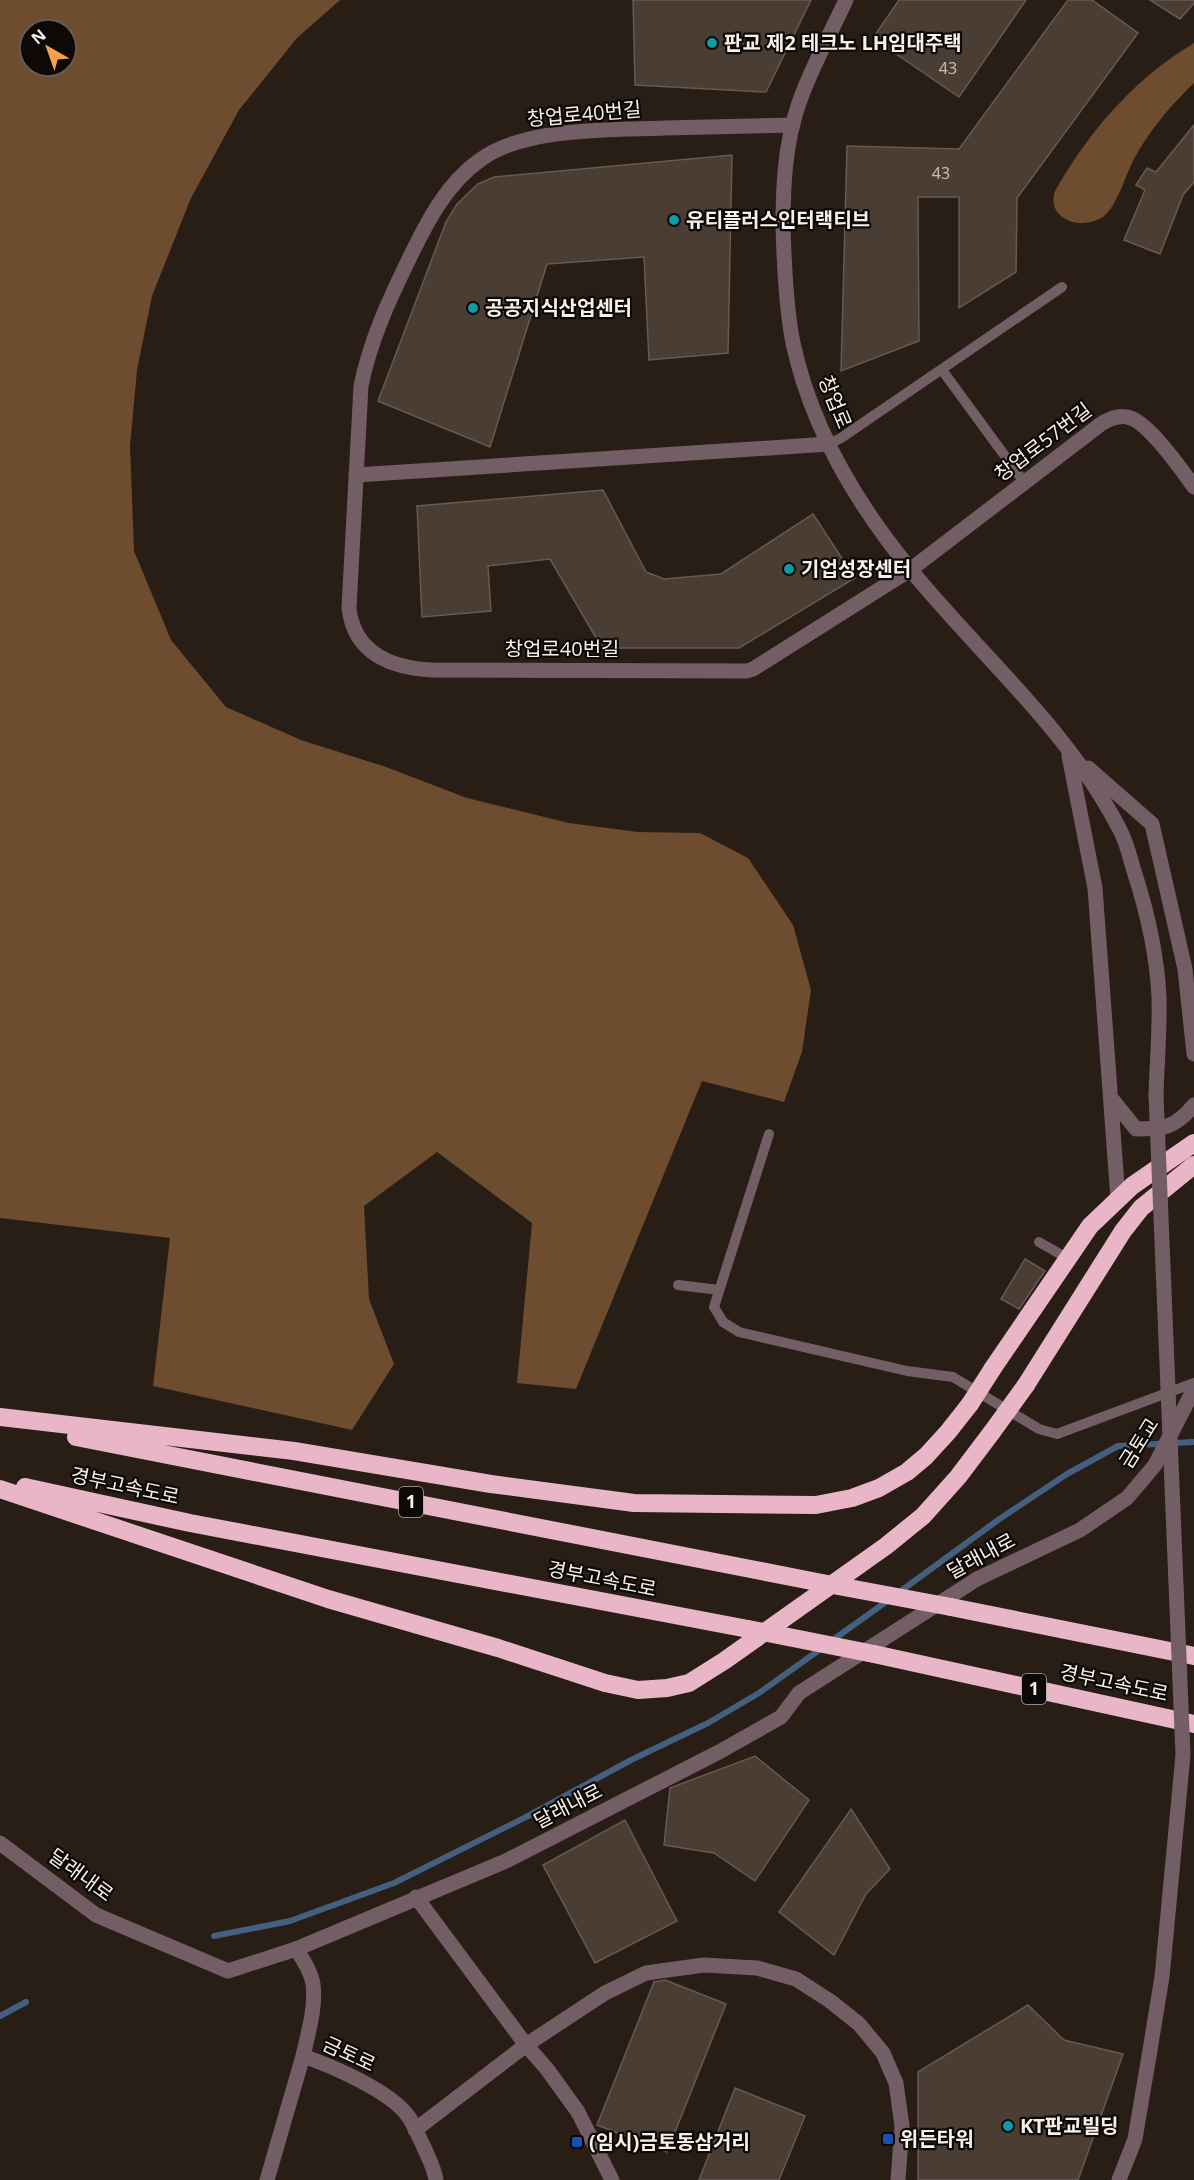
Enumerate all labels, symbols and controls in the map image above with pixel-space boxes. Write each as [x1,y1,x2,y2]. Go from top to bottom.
north arrow [18,18,78,78]
text: N [26,24,50,49]
place label: 판교 제2 테크노 LH임대주택 [724,29,962,56]
marker: 판교 제2 테크노 LH임대주택 [705,36,719,50]
house number: 43 [939,57,957,79]
street label: 창업로40번길 [526,95,642,132]
house number: 43 [932,162,950,184]
place label: 유티플러스인터랙티브 [686,206,870,233]
marker: 유티플러스인터랙티브 [667,213,681,227]
place label: 공공지식산업센터 [485,294,632,321]
marker: 공공지식산업센터 [466,301,480,315]
street label: 창업로 [813,371,858,432]
street label: 창업로57번길 [989,396,1097,487]
place label: 기업성장센터 [801,555,911,582]
marker: 기업성장센터 [782,562,796,576]
street label: 창업로40번길 [505,635,619,662]
street label: 금토교 [1113,1412,1165,1473]
street label: 경부고속도로 [68,1461,182,1510]
road number: 1 [399,1487,423,1517]
street label: 달래내로 [942,1526,1020,1585]
street label: 경부고속도로 [545,1555,659,1602]
street label: 경부고속도로 [1057,1658,1171,1707]
road number: 1 [1022,1674,1046,1704]
street label: 달래내로 [529,1777,607,1834]
street label: 달래내로 [44,1842,119,1907]
street label: 금토로 [318,2030,380,2077]
place label: KT판교빌딩 [1020,2112,1118,2139]
marker: KT판교빌딩 [1001,2119,1015,2133]
place label: 위든타워 [900,2125,974,2152]
place label: (임시)금토동삼거리 [589,2128,750,2155]
marker: 위든타워 [881,2132,895,2146]
marker: (임시)금토동삼거리 [570,2135,584,2149]

